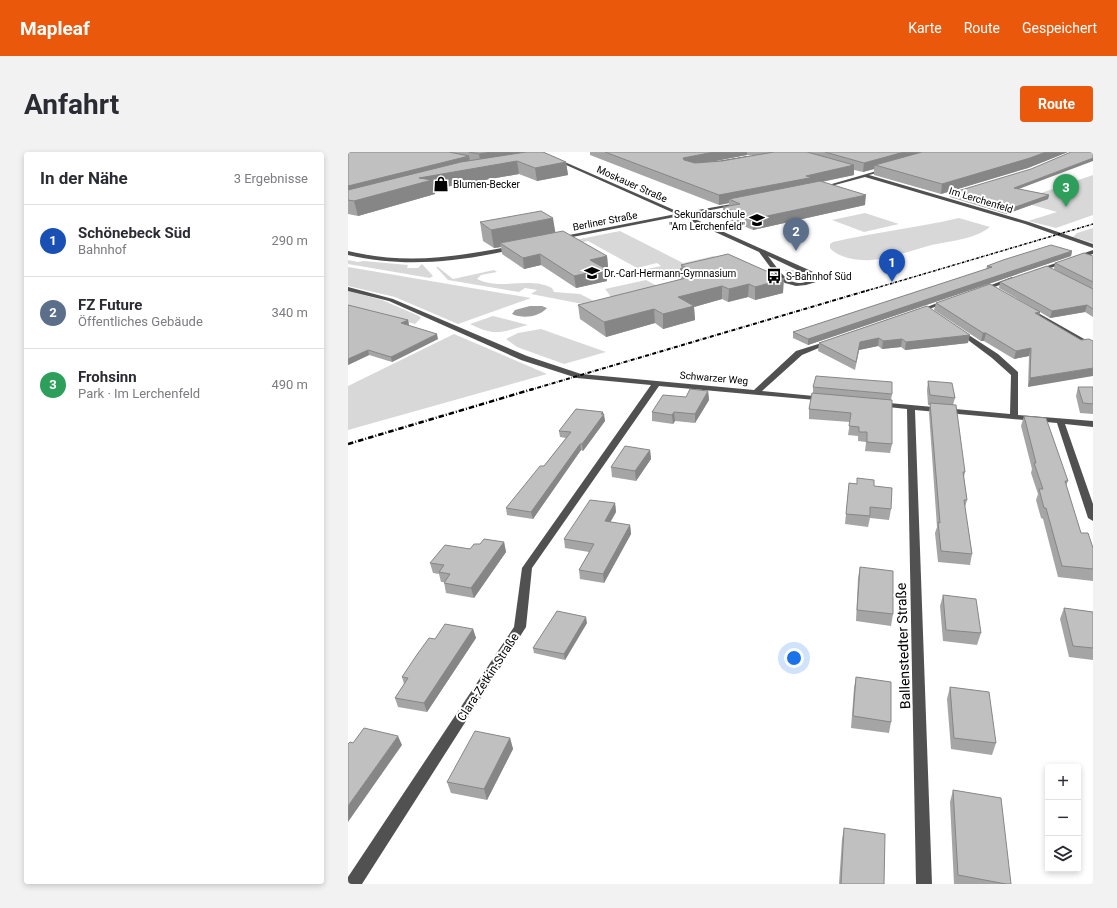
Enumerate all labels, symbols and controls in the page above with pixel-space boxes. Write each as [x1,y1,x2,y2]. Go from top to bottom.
text: Mapleaf [20,17,90,40]
text: Karte [908,20,942,36]
text: Route [964,20,1000,36]
text: Gespeichert [1022,20,1097,36]
button: Route [1020,86,1093,122]
text: Anfahrt [24,88,119,121]
street label: Moskauer Straße [595,164,669,204]
text: In der Nähe [40,168,128,188]
text: 3 Ergebnisse [234,171,308,186]
pin: 3 [1053,174,1079,207]
shop icon: Blumen-Becker [432,175,450,193]
place label: Blumen-Becker [453,179,521,190]
street label: Im Lerchenfeld [948,185,1014,215]
street label: Berliner Straße [572,209,638,233]
place label: Sekundarschule "Am Lerchenfeld" [669,209,745,232]
school or university icon: Sekundarschule "Am Lerchenfeld" [748,211,766,229]
pin: 2 [783,218,809,251]
text: Schönebeck Süd [78,224,191,242]
text: 1 [49,233,57,248]
text: 290 m [271,233,308,248]
text: Bahnhof [78,242,127,257]
pin: 1 [879,249,905,282]
school or university icon: Dr.-Carl-Hermann-Gymnasium [583,264,601,282]
bus stop icon: S-Bahnhof Süd [765,267,783,285]
place label: Dr.-Carl-Hermann-Gymnasium [604,268,737,279]
place label: S-Bahnhof Süd [786,271,852,282]
text: FZ Future [78,296,142,314]
text: 2 [49,305,57,320]
text: 340 m [271,305,308,320]
text: Öffentliches Gebäude [78,314,203,329]
text: Frohsinn [78,368,137,386]
street label: Schwarzer Weg [679,370,749,386]
text: 3 [49,377,57,392]
text: 490 m [271,377,308,392]
text: Park · Im Lerchenfeld [78,386,200,401]
street label: Ballenstedter Straße [893,583,913,709]
street label: Clara-Zetkin-Straße [454,630,522,724]
your location [784,648,804,668]
map controls [1045,764,1081,872]
button: + [1045,764,1081,800]
button: − [1045,800,1081,836]
button: layers [1045,836,1081,872]

